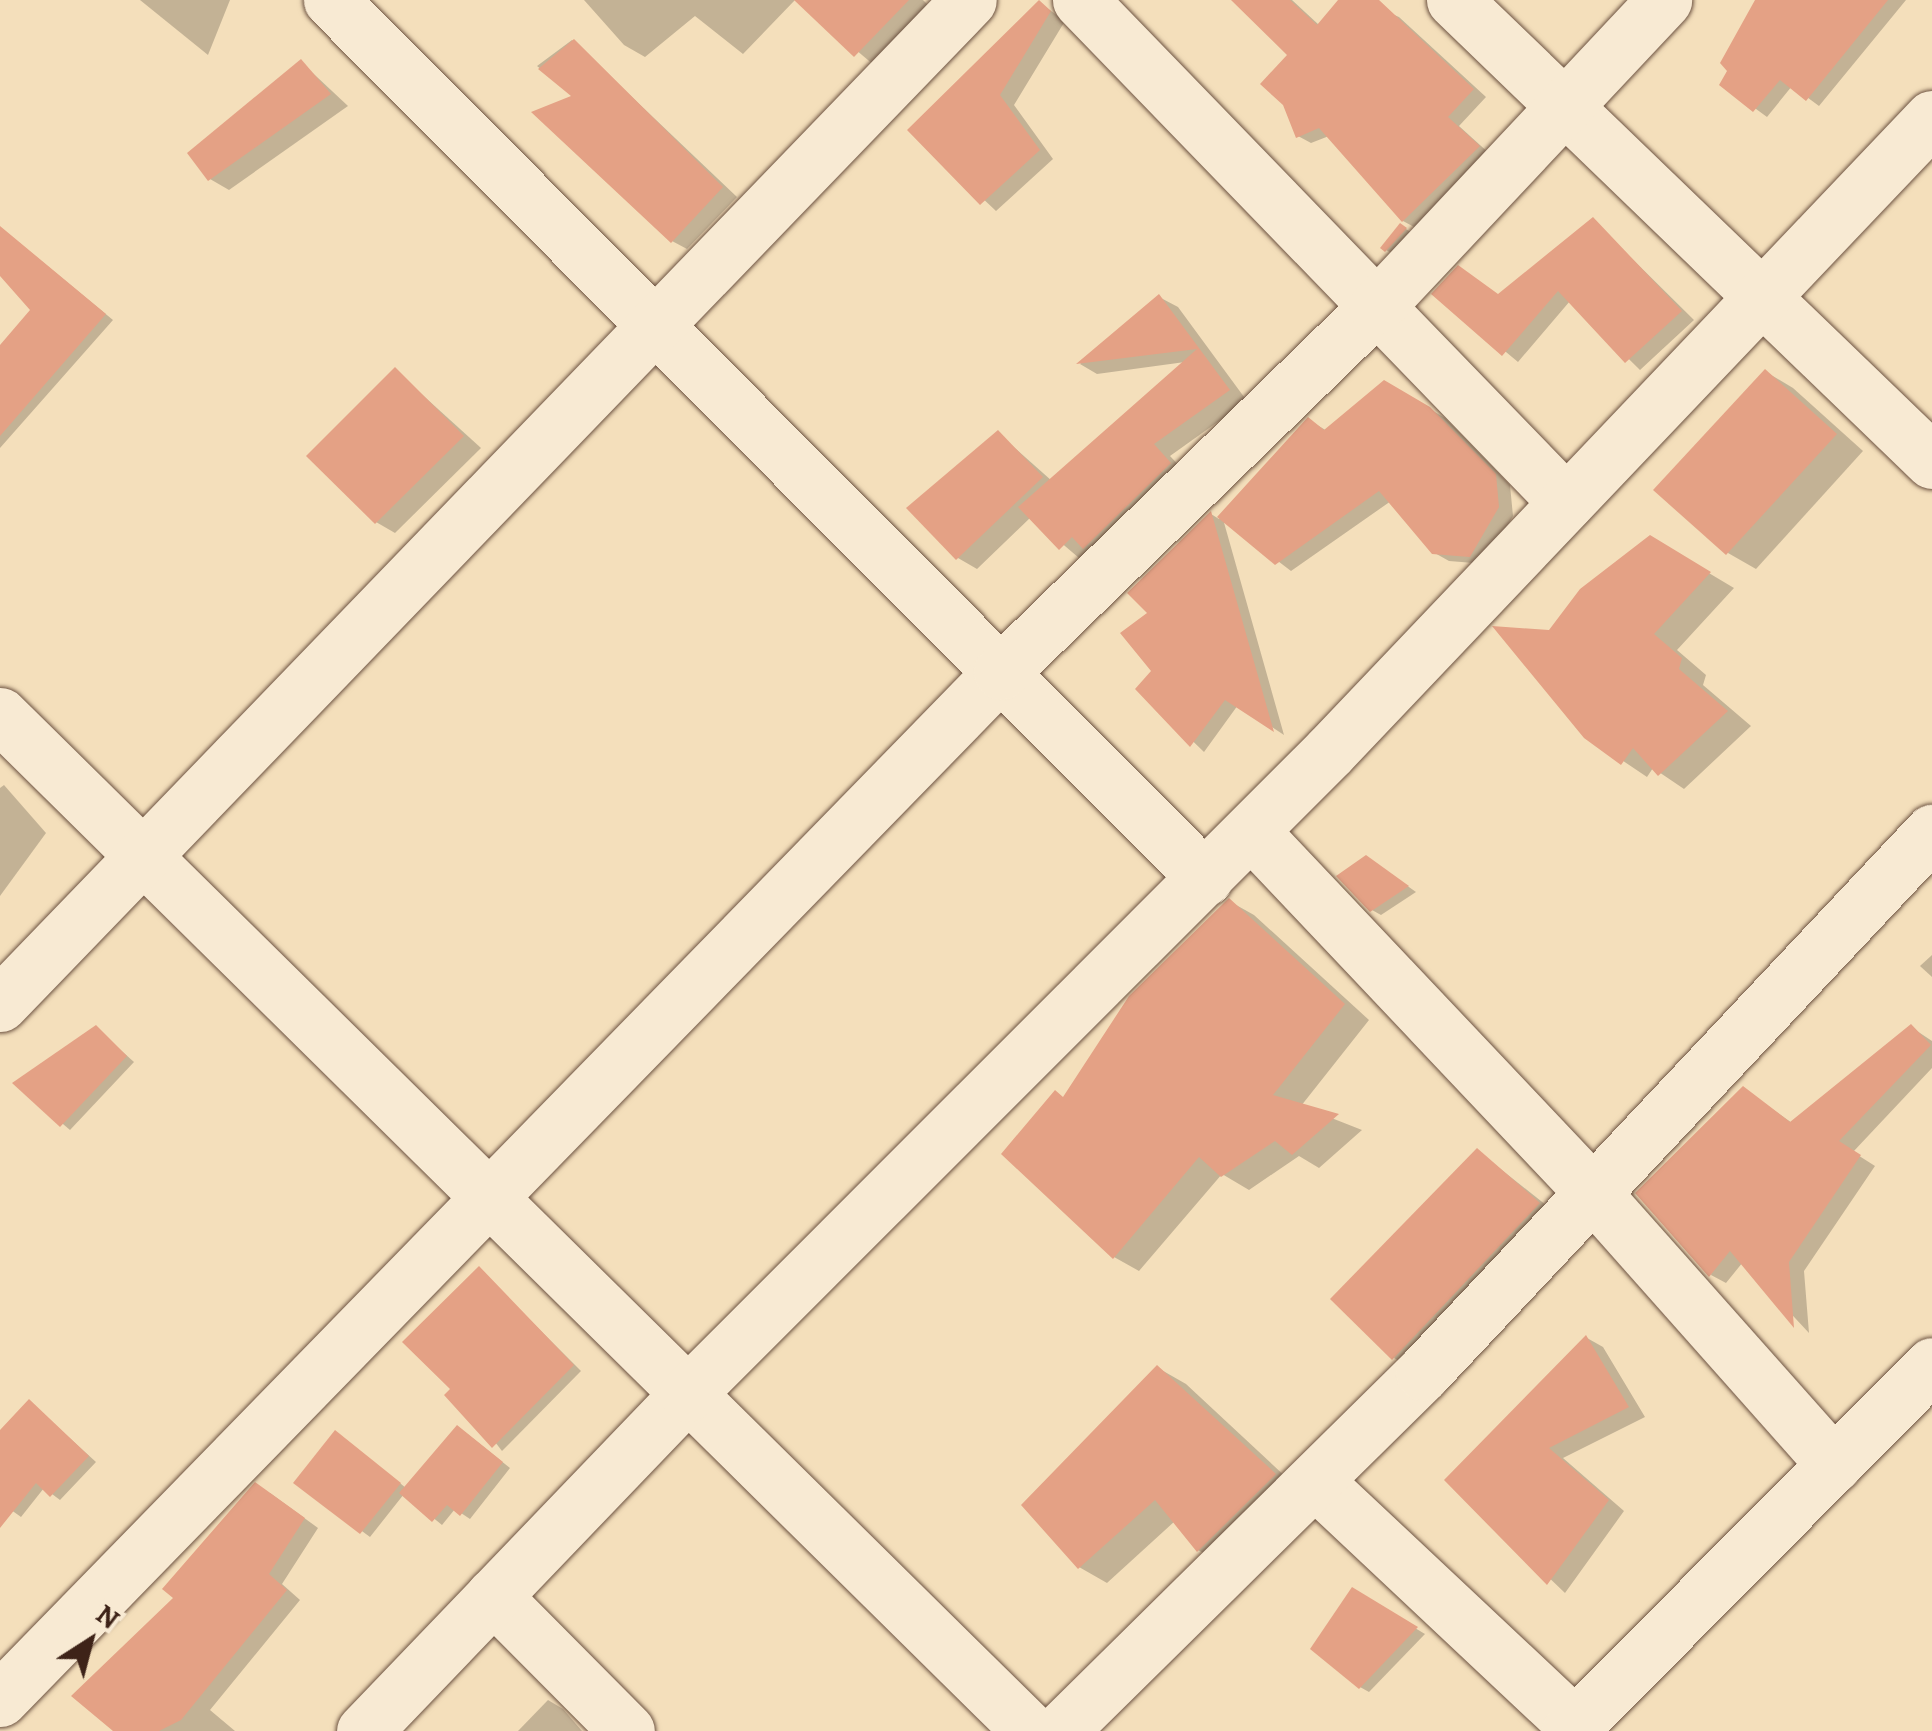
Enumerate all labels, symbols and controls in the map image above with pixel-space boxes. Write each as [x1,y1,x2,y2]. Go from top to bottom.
north arrow [40,1591,140,1691]
text: N [88,1595,127,1638]

